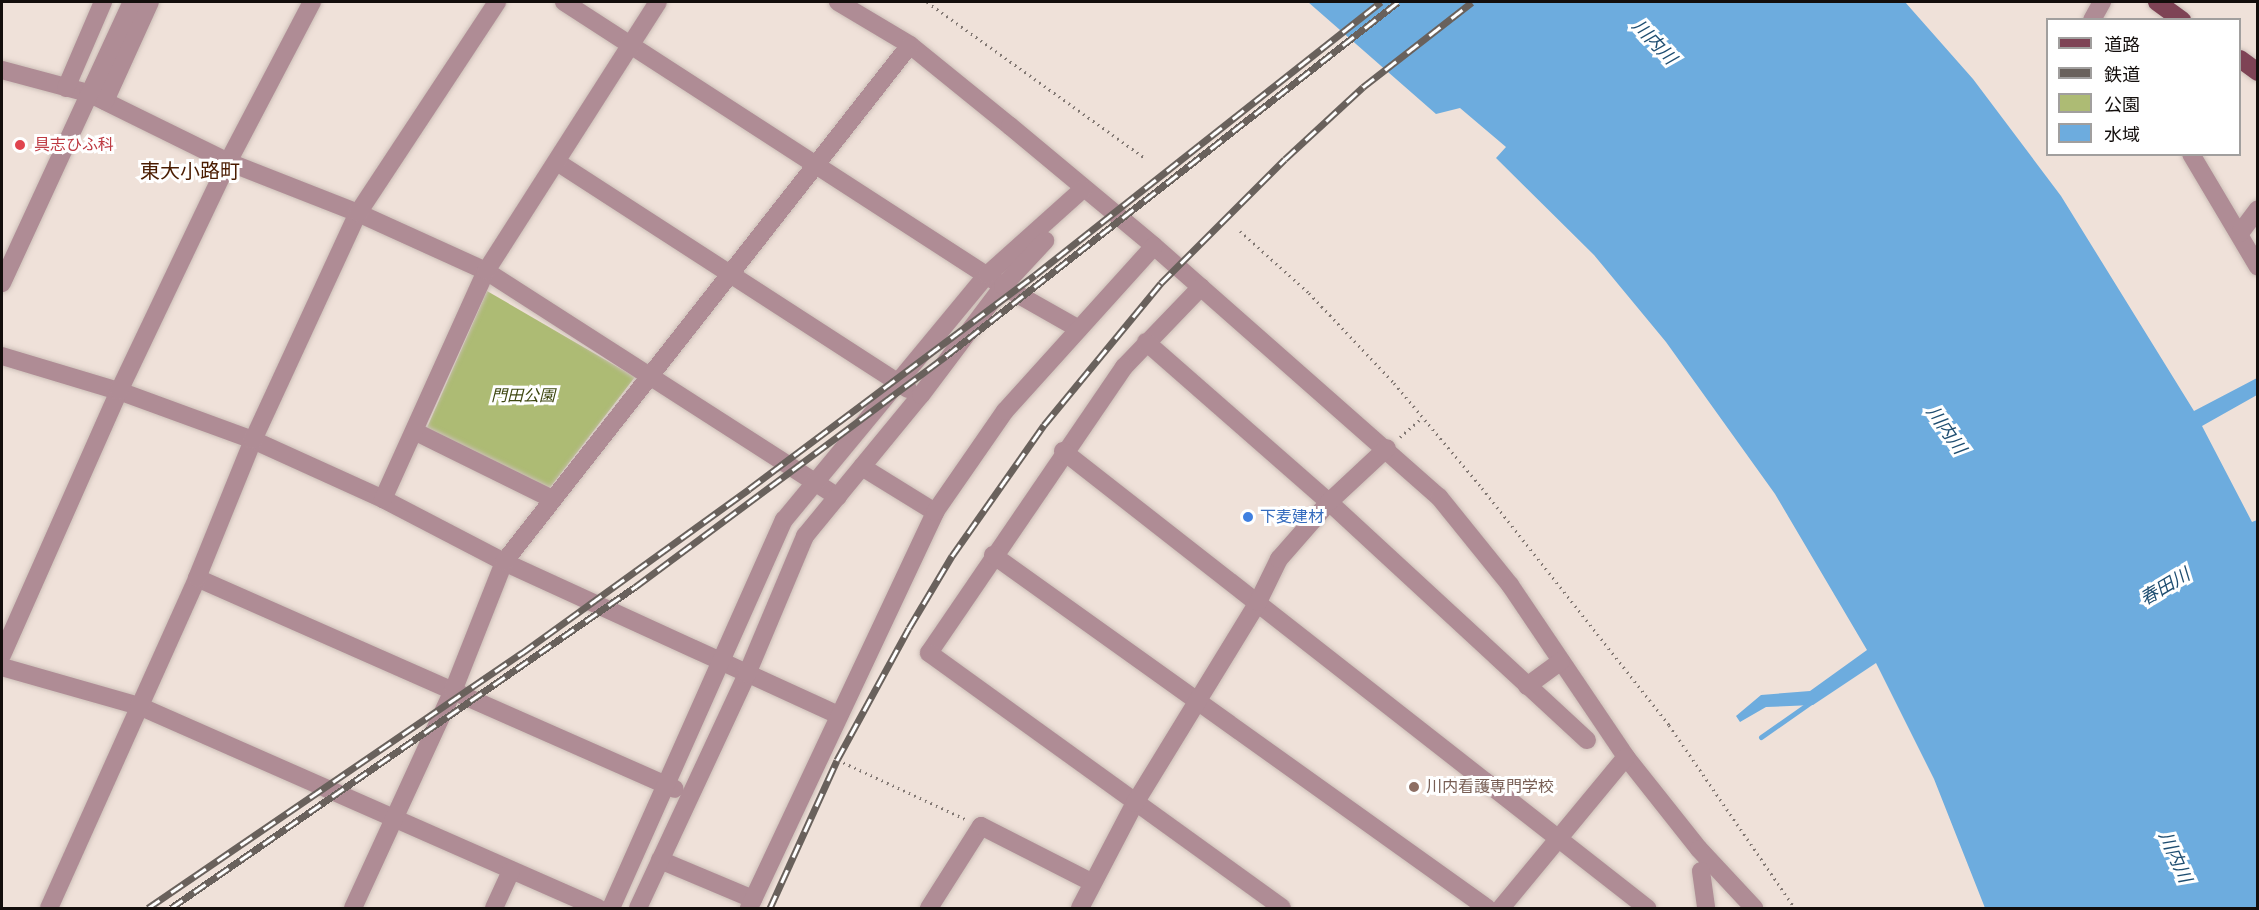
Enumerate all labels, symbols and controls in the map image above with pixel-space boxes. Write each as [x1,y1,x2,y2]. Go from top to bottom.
water label: 川内川 [1627,15,1681,69]
legend [2046,18,2241,156]
text: 道路 [2104,34,2140,55]
text: 鉄道 [2104,64,2140,85]
text: 公園 [2104,94,2140,115]
text: 水域 [2104,124,2140,145]
place label: 具志ひふ科 [34,135,114,155]
marker: 具志ひふ科 [11,136,29,154]
district label: 東大小路町 [140,159,240,183]
park label: 門田公園 [491,386,555,406]
water label: 川内川 [1922,402,1970,458]
place label: 下麦建材 [1260,507,1324,527]
marker: 下麦建材 [1241,510,1255,524]
water label: 春田川 [2136,564,2194,610]
place label: 川内看護専門学校 [1426,777,1554,797]
marker: 川内看護専門学校 [1407,780,1421,794]
water label: 川内川 [2154,828,2196,886]

